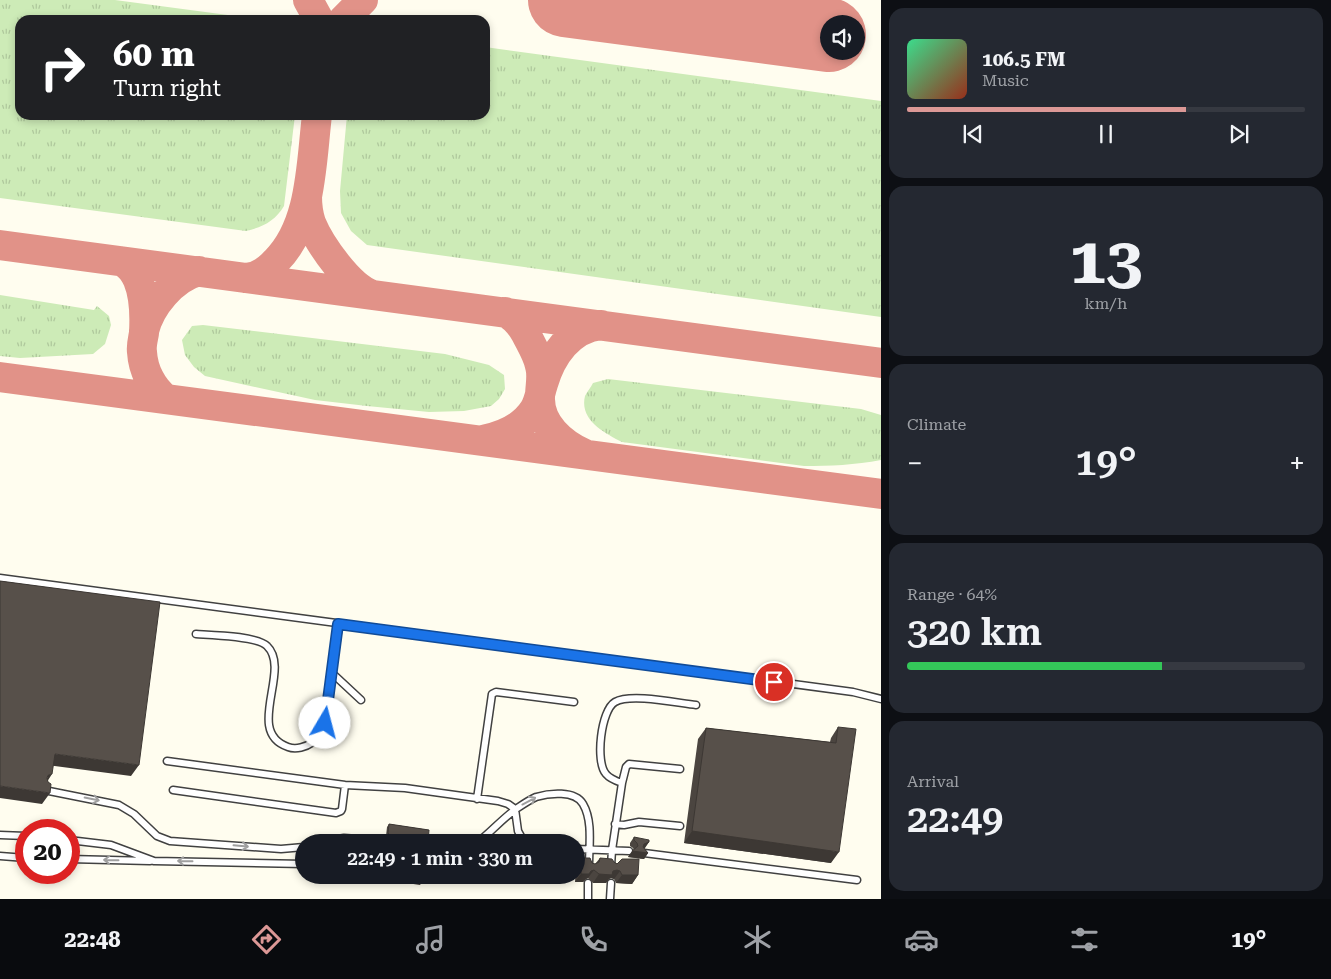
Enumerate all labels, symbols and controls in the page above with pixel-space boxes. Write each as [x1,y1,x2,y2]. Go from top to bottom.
map controls [820,15,865,60]
button: sound [820,15,865,60]
text: 60 m [113,34,195,75]
icon: right [30,35,95,100]
text: 106.5 FM [982,48,1065,71]
text: Music [982,71,1029,90]
text: Turn right [113,76,221,101]
icon: previous [959,120,987,148]
icon: pause [1092,120,1120,148]
icon: next [1225,120,1253,148]
text: 13 [1070,223,1142,299]
text: km/h [1085,294,1127,313]
text: Climate [907,415,966,434]
text: 19° [1075,440,1137,484]
text: − [907,447,923,480]
text: + [1289,447,1305,480]
text: Range · 64% [907,585,997,604]
text: 320 km [907,610,1042,654]
pin [753,661,795,703]
icon: arrive [760,668,788,696]
position arrow [298,696,350,748]
text: Arrival [907,772,959,791]
one-way arrow [83,795,99,804]
one-way arrow [522,796,537,806]
text: 22:49 [907,797,1003,841]
speed limit sign: 20 [15,819,80,884]
one-way arrow [233,841,249,850]
text: 22:49 · 1 min · 330 m [347,847,533,870]
one-way arrow [104,855,120,865]
one-way arrow [177,857,193,866]
icon: directions [249,922,284,957]
icon: music [413,922,448,957]
icon: phone [576,922,611,957]
icon: climate [740,922,775,957]
icon: car [904,922,939,957]
icon: filters [1067,922,1102,957]
text: 22:48 [64,927,120,952]
text: 19° [1231,927,1267,952]

